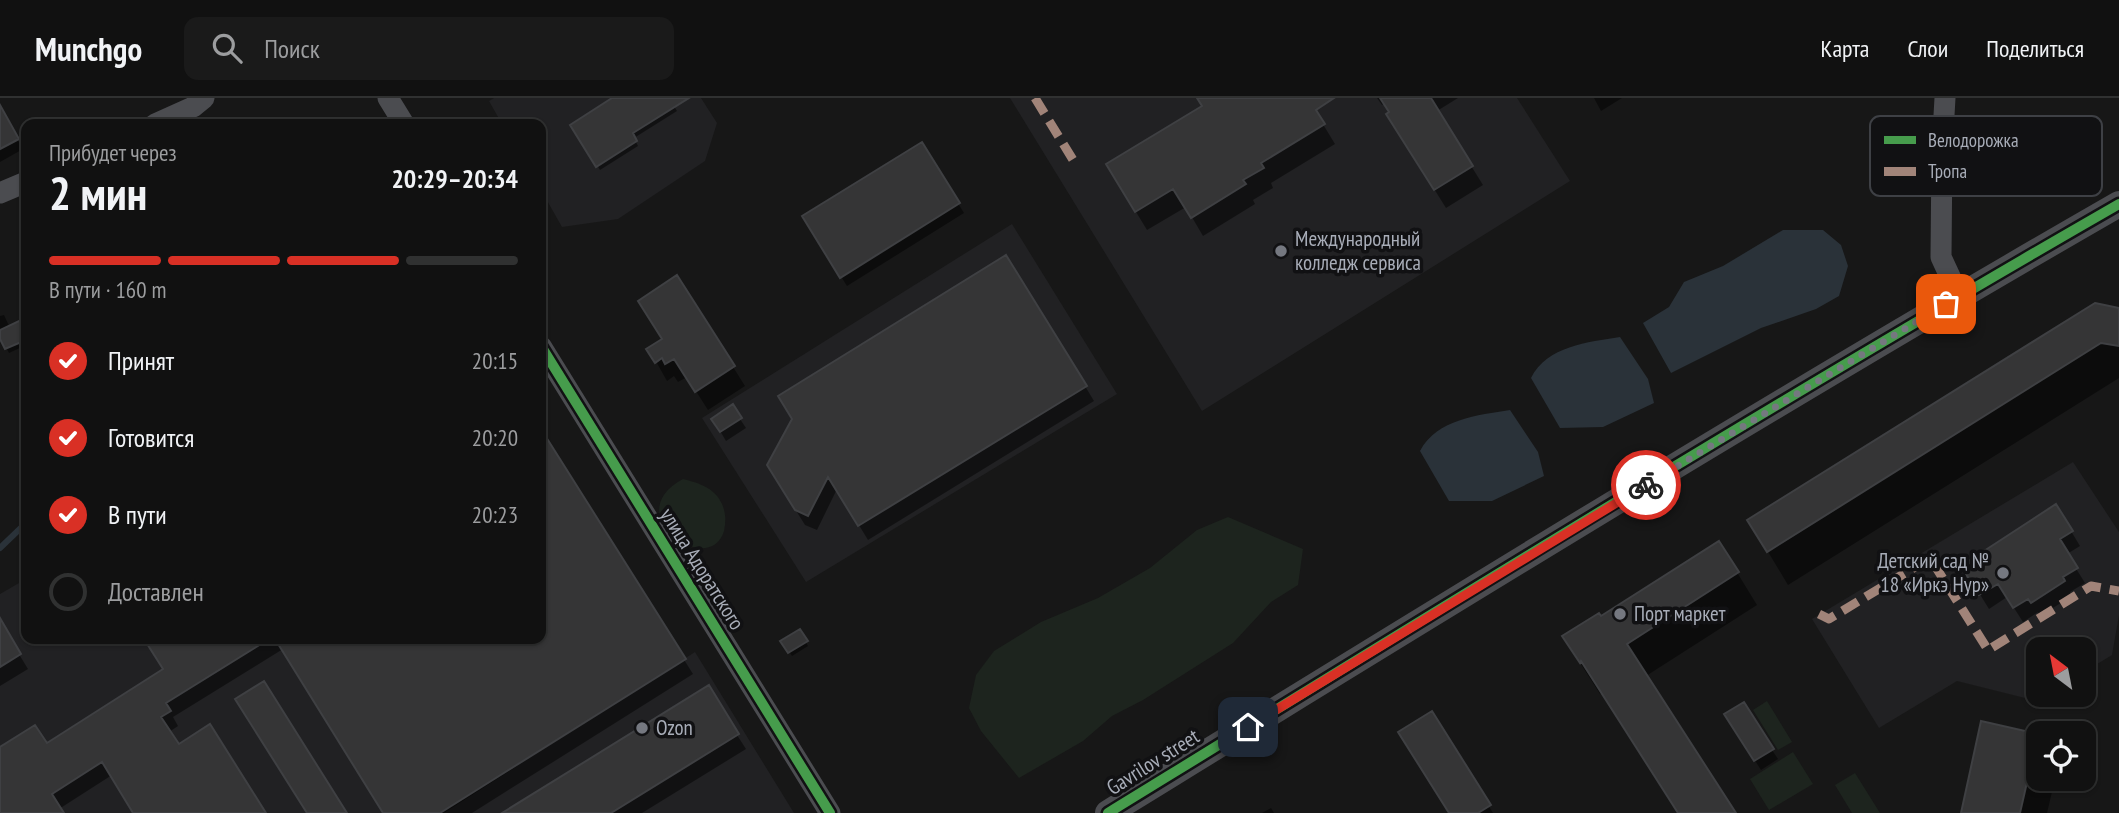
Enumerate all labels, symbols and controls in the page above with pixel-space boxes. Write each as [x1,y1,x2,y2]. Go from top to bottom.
search box [184,17,674,80]
text: Munchgo [35,27,142,70]
icon: search [208,29,246,67]
text: Поиск [264,32,320,65]
text: Карта [1821,33,1869,64]
text: Слои [1907,33,1948,64]
text: Поделиться [1986,33,2084,64]
legend [1870,116,2102,196]
text: Велодорожка [1928,128,2019,152]
text: Прибудет через [49,138,177,167]
text: Тропа [1928,159,1967,183]
text: 20:29–20:34 [391,162,518,195]
text: 2 мин [49,163,147,223]
place label: Международный колледж сервиса [1295,225,1421,276]
marker: Международный колледж сервиса [1273,243,1289,259]
pin [1916,274,1976,334]
text: В пути · 160 m [49,275,166,304]
icon: bag [1927,285,1965,323]
icon: check [49,342,87,380]
text: Принят [108,344,174,377]
text: 20:15 [472,346,518,375]
icon: check [49,419,87,457]
text: Готовится [108,421,194,454]
text: 20:20 [472,423,518,452]
courier [1611,450,1681,520]
icon: bike [1627,466,1665,504]
icon: check [49,496,87,534]
text: В пути [108,498,167,531]
text: 20:23 [472,500,518,529]
street label: улица Адоратского [654,503,751,635]
place label: Детский сад № 18 «Иркэ Нур» [1877,547,1989,598]
marker: Детский сад № 18 «Иркэ Нур» [1995,565,2011,581]
text: Доставлен [108,575,204,608]
place label: Порт маркет [1634,600,1726,627]
marker: Порт маркет [1612,606,1628,622]
north arrow [2026,637,2096,707]
map controls [2026,637,2096,791]
pin [1218,697,1278,757]
icon: home [1229,708,1267,746]
place label: Ozon [656,714,693,741]
marker: Ozon [634,720,650,736]
button: locate [2026,721,2096,791]
street label: Gavrilov street [1101,722,1204,801]

